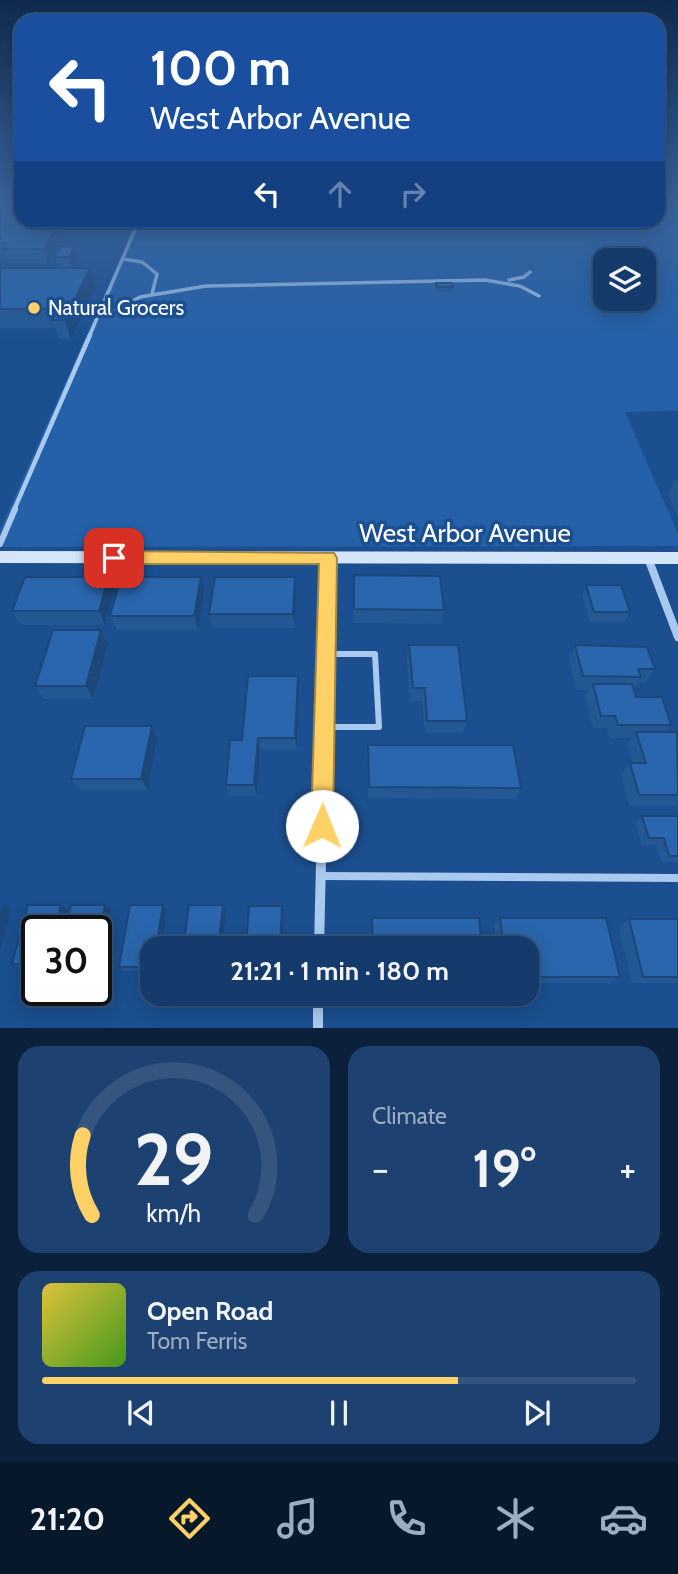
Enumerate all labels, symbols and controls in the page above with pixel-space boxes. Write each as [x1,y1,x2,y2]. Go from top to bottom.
text: 100 m [150,38,291,97]
icon: left [35,42,126,133]
text: West Arbor Avenue [150,98,411,137]
icon: left [248,175,286,213]
icon: ahead [321,175,359,213]
icon: right [394,175,432,213]
map controls [593,248,656,311]
button: layers [593,248,656,311]
place label: Natural Grocers [48,295,184,320]
marker: Natural Grocers [26,300,42,316]
street label: West Arbor Avenue [359,517,571,549]
pin [84,528,144,588]
icon: arrive [95,539,133,577]
position arrow [285,789,359,863]
speed limit sign: 30 [21,915,112,1006]
text: 21:21 · 1 min · 180 m [230,955,449,987]
text: Climate [372,1102,447,1130]
text: 29 [134,1116,214,1204]
text: 19° [472,1137,536,1200]
text: − [372,1145,389,1192]
text: + [619,1145,636,1192]
text: km/h [147,1198,201,1228]
text: Open Road [147,1295,273,1327]
text: Tom Ferris [147,1327,247,1355]
icon: previous [122,1394,160,1432]
icon: pause [320,1394,358,1432]
icon: next [518,1394,556,1432]
icon: directions [165,1494,214,1543]
icon: music [273,1494,322,1543]
icon: phone [382,1494,431,1543]
icon: climate [491,1494,540,1543]
icon: car [599,1494,648,1543]
text: 21:20 [30,1499,105,1538]

